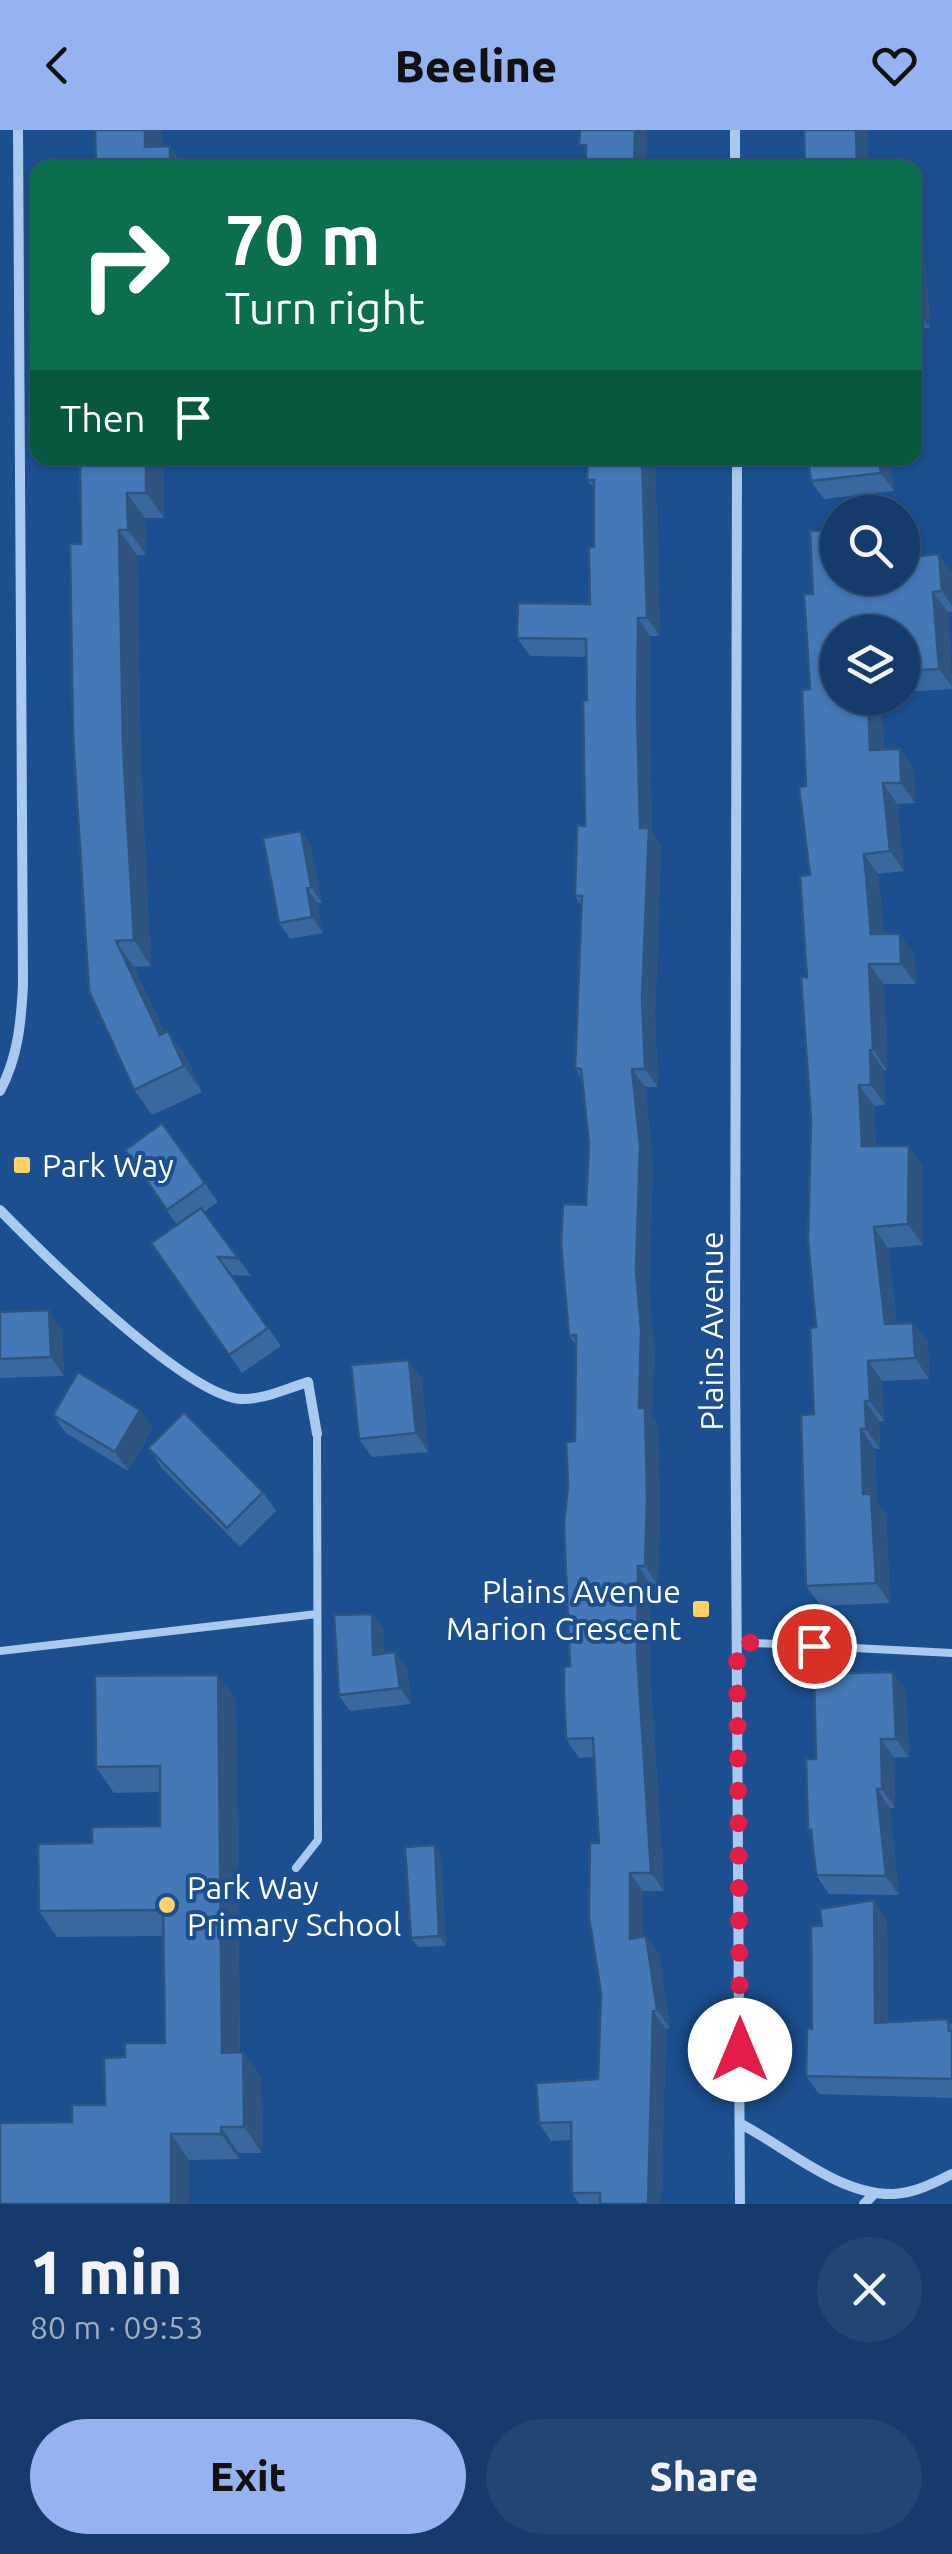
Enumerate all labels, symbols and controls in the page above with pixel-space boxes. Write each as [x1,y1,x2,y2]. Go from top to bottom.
icon: back [30,38,85,93]
icon: heart [867,38,922,93]
text: Beeline [395,40,557,91]
icon: right [60,200,190,330]
text: 70 m [225,200,381,278]
text: Turn right [225,282,425,333]
icon: arrive [166,390,221,445]
text: Then [60,397,146,439]
map controls [820,495,920,715]
button: search [820,495,920,595]
button: layers [820,615,920,715]
place label: Park Way [42,1147,174,1183]
marker: Park Way [11,1154,33,1176]
street label: Plains Avenue [693,1231,729,1431]
place label: Plains Avenue Marion Crescent [446,1573,681,1646]
marker: Plains Avenue Marion Crescent [690,1598,712,1620]
pin [772,1604,857,1689]
icon: arrive [787,1619,842,1674]
place label: Park Way Primary School [187,1869,401,1942]
marker: Park Way Primary School [156,1894,178,1916]
position arrow [688,1998,792,2102]
button: close [817,2237,922,2342]
text: 1 min [30,2238,183,2305]
text: 80 m · 09:53 [30,2309,204,2345]
button: Exit [30,2419,466,2534]
button: Share [486,2419,922,2534]

